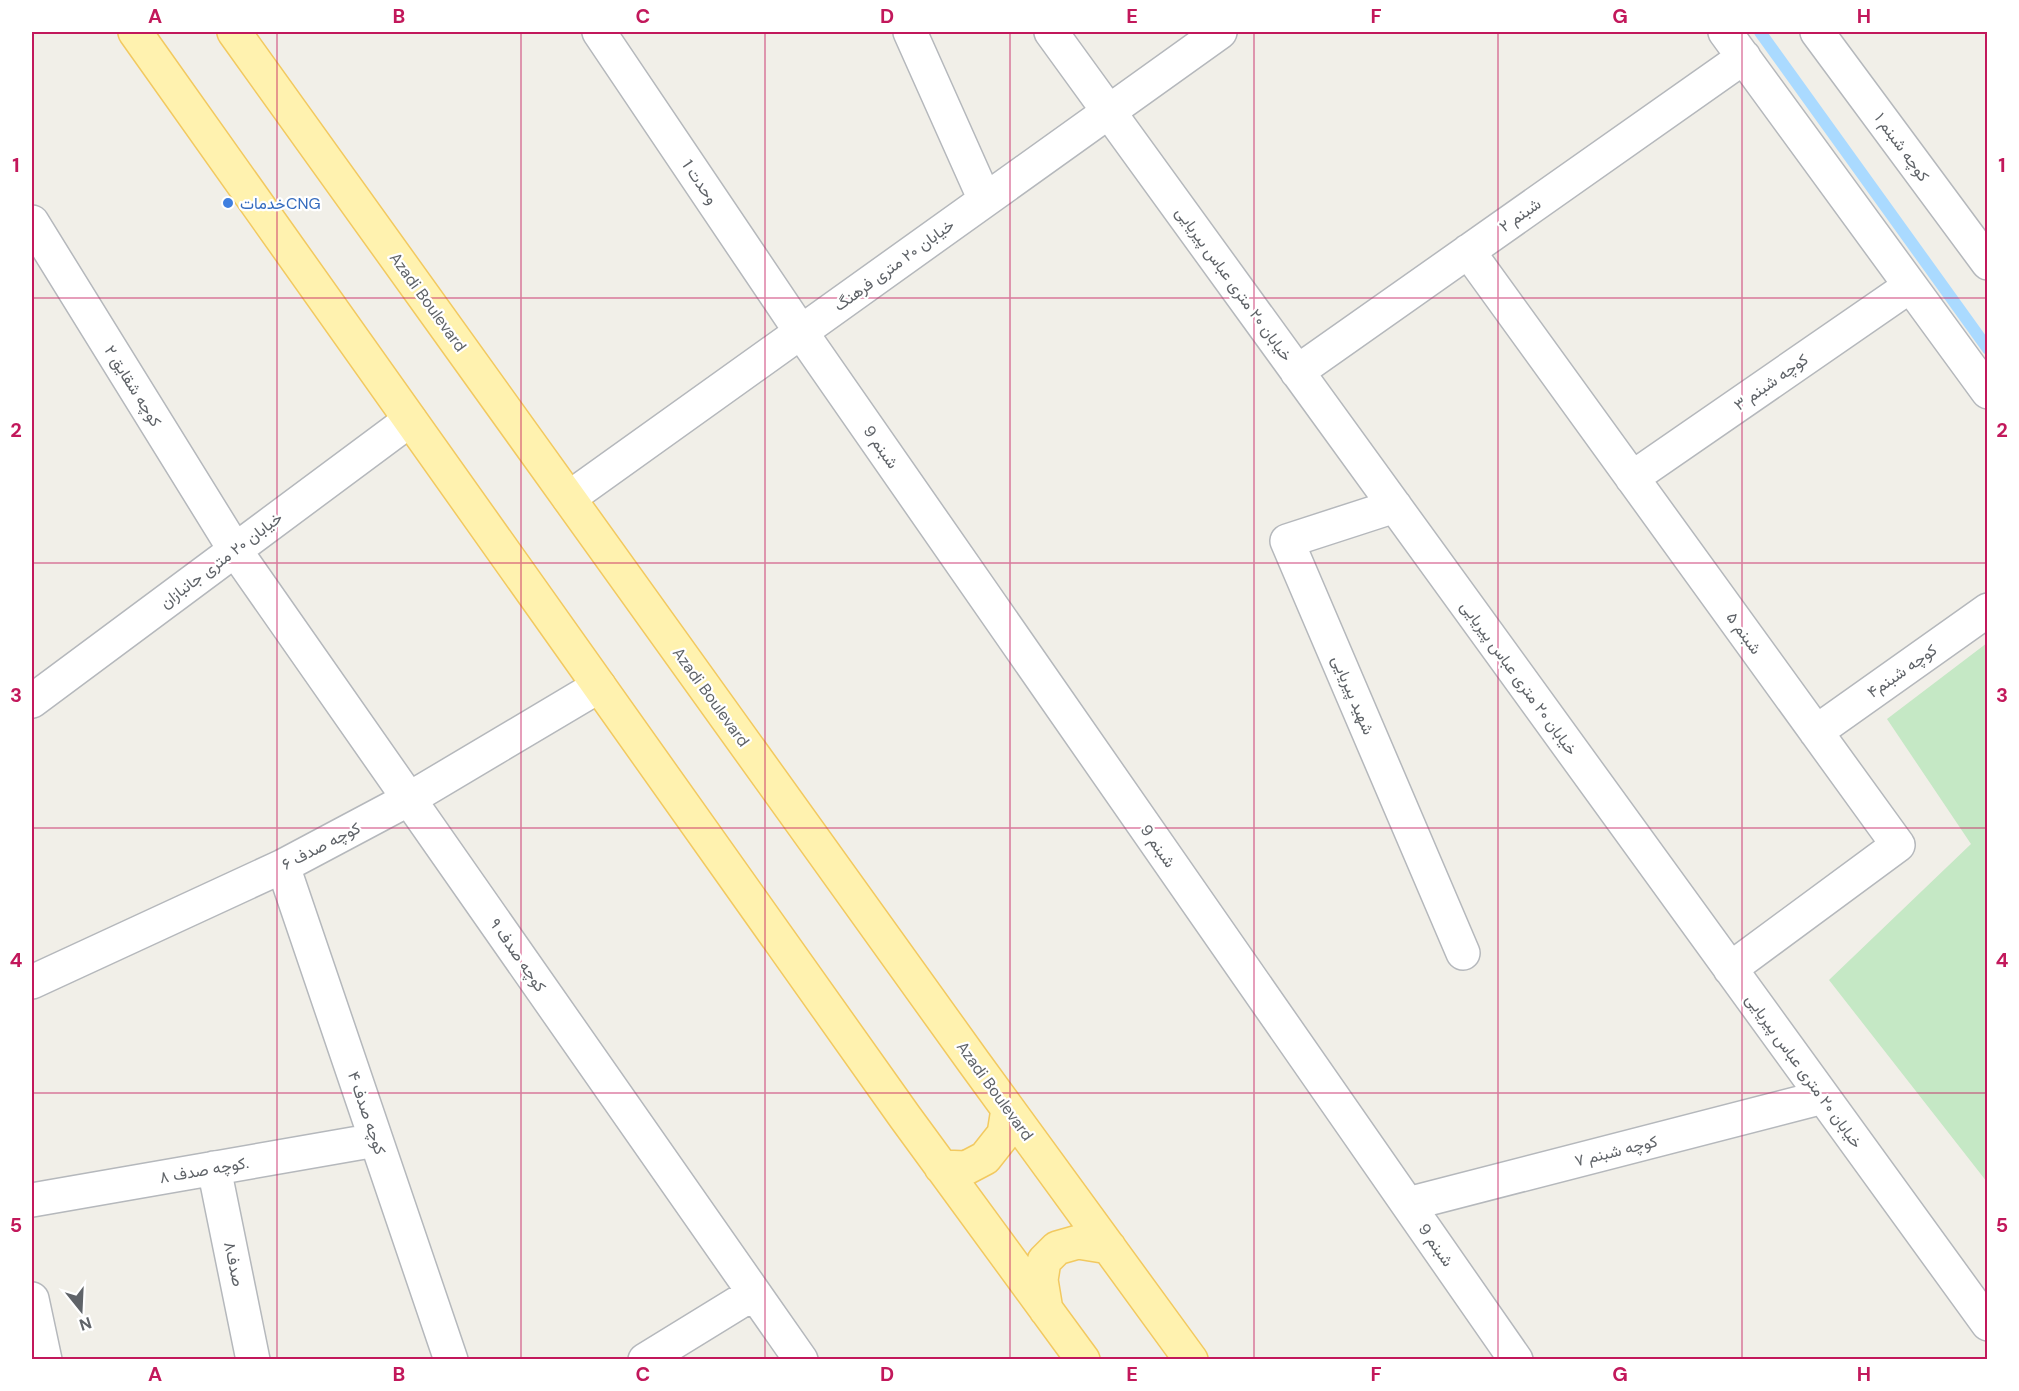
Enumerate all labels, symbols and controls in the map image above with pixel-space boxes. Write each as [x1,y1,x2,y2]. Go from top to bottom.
text: A [148,3,162,29]
text: B [393,3,405,29]
text: C [636,3,650,29]
text: D [880,3,894,29]
text: E [1126,3,1138,29]
text: F [1370,3,1382,29]
text: G [1612,3,1628,29]
text: H [1857,3,1871,29]
street label: کوچه شبنم ۱ [1869,108,1934,186]
text: 1 [12,152,20,178]
text: 1 [1998,152,2006,178]
street label: وحدت 1 [677,156,723,208]
place label: خدماتCNG [240,193,321,214]
street label: شبنم ۲ [1495,193,1545,237]
marker: خدماتCNG [221,196,235,210]
street label: خیابان ۲۰ متری عباس پیریایی [1170,203,1297,366]
street label: خیابان ۲۰ متری فرهنگ [830,214,959,316]
street label: Azadi Boulevard [385,248,471,356]
street label: کوچه شقایق ۲ [99,341,166,431]
street label: کوچه شبنم ۳ [1730,349,1813,416]
text: 2 [10,417,22,443]
text: 2 [1996,417,2008,443]
street label: شبنم 9 [859,421,903,473]
street label: خیابان ۲۰ متری جانبازان [156,507,287,613]
street label: خیابان ۲۰ متری عباس پیریایی [1455,597,1582,760]
street label: شبنم ۵ [1722,608,1766,658]
street label: کوچه شبنم۴ [1863,639,1941,703]
street label: Azadi Boulevard [668,643,754,751]
street label: شهید پیریایی [1326,652,1379,738]
text: 3 [10,682,22,708]
text: 3 [1996,682,2008,708]
street label: کوچه صدف ۶ [278,817,364,876]
street label: شبنم 9 [1136,820,1180,872]
street label: کوچه صدف ۹ [484,914,551,997]
text: 4 [10,947,23,973]
text: 4 [1996,947,2009,973]
street label: خیابان ۲۰ متری عباس پیریایی [1740,990,1867,1153]
street label: Azadi Boulevard [952,1037,1038,1145]
street label: کوچه صدف ۴ [342,1069,391,1158]
street label: کوچه شبنم ۷ [1572,1131,1660,1172]
street label: کوچه صدف ۸. [158,1152,250,1189]
text: 5 [10,1212,22,1238]
text: 5 [1996,1212,2008,1238]
street label: شبنم 9 [1414,1219,1458,1271]
street label: صدف۸ [219,1240,249,1288]
north arrow [51,1280,111,1340]
text: N [77,1312,94,1336]
text: A [148,1361,162,1387]
text: B [393,1361,405,1387]
text: C [636,1361,650,1387]
text: D [880,1361,894,1387]
text: E [1126,1361,1138,1387]
text: F [1370,1361,1382,1387]
text: G [1612,1361,1628,1387]
text: H [1857,1361,1871,1387]

